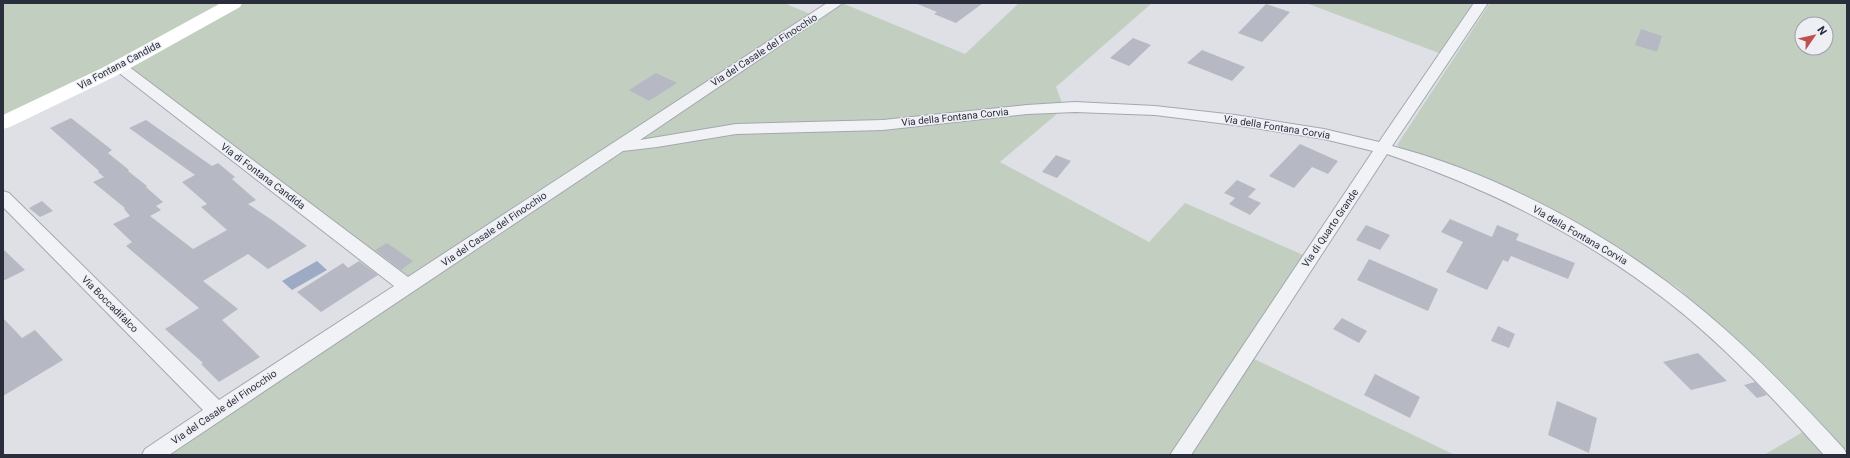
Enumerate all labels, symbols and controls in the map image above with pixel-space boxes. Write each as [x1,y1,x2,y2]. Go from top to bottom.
street label: Via del Casale del Finocchio [709,11,819,89]
north arrow [1794,16,1834,56]
text: N [1814,24,1830,38]
street label: Via Fontana Candida [76,39,162,91]
street label: Via della Fontana Corvia [901,106,1009,128]
street label: Via della Fontana Corvia [1223,113,1331,141]
street label: Via di Fontana Candida [219,141,307,211]
street label: Via di Quarto Grande [1300,187,1360,269]
street label: Via del Casale del Finocchio [439,189,549,268]
street label: Via della Fontana Corvia [1531,203,1629,267]
street label: Via Boccadifalco [80,274,141,335]
street label: Via del Casale del Finocchio [169,367,279,446]

